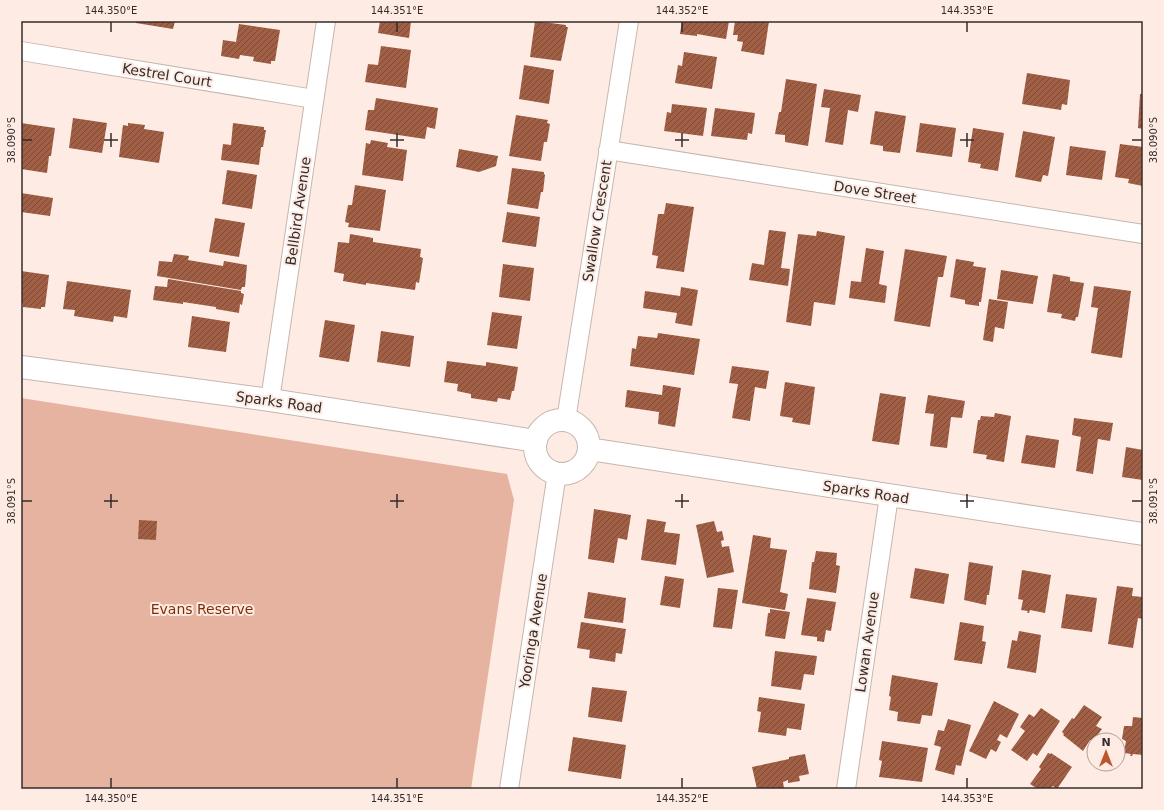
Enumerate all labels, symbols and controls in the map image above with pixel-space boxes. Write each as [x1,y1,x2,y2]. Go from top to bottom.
text: 144.350°E [85,5,137,16]
text: 144.351°E [371,5,423,16]
text: 144.352°E [656,5,708,16]
text: 144.353°E [941,5,993,16]
street label: Kestrel Court [121,60,214,90]
text: 38.090°S [6,117,17,163]
text: 38.090°S [1148,117,1159,163]
street label: Bellbird Avenue [282,156,314,266]
street label: Swallow Crescent [579,159,615,283]
street label: Dove Street [833,178,918,206]
street label: Sparks Road [235,388,323,416]
street label: Sparks Road [822,477,910,507]
text: 38.091°S [6,478,17,524]
text: 38.091°S [1148,478,1159,524]
street label: Yooringa Avenue [516,572,550,691]
street label: Lowan Avenue [852,591,882,693]
park label: Evans Reserve [151,601,253,617]
north arrow [1086,732,1126,772]
text: N [1101,736,1111,749]
text: 144.350°E [85,793,137,804]
text: 144.351°E [371,793,423,804]
text: 144.352°E [656,793,708,804]
text: 144.353°E [941,793,993,804]

